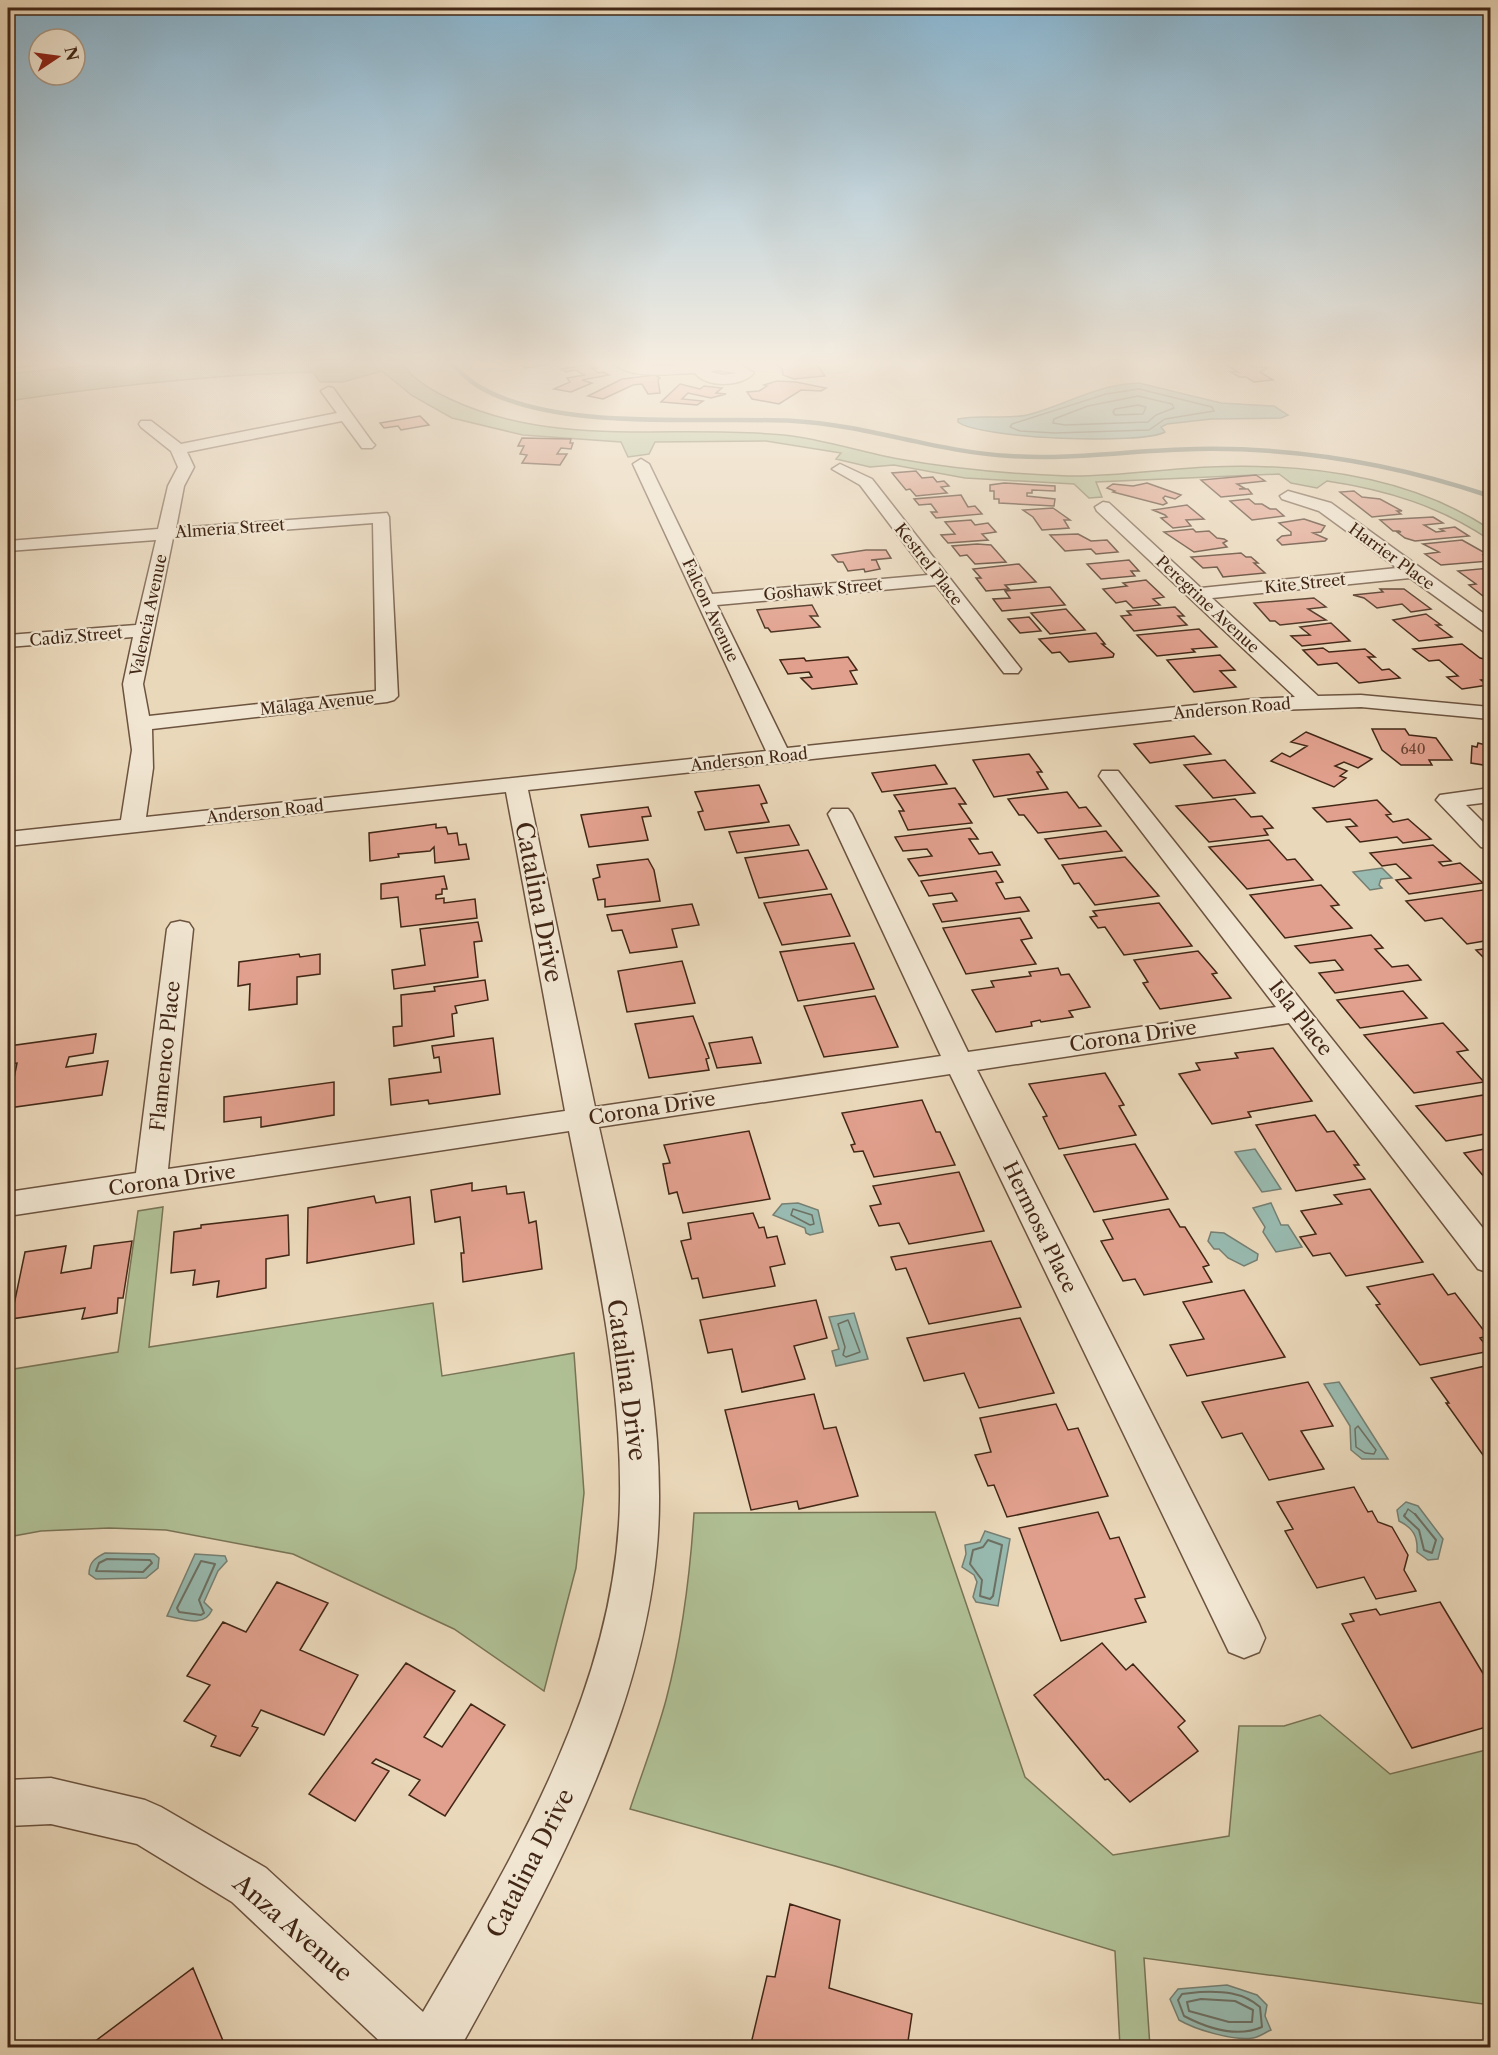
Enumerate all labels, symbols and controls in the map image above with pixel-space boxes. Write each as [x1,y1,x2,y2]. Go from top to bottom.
north arrow [27,27,87,87]
text: N [60,45,83,63]
street label: Almeria Street [173,514,286,542]
street label: Harrier Place [1345,518,1439,594]
street label: Kestrel Place [891,519,967,609]
street label: Peregrine Avenue [1152,551,1264,657]
street label: Valencia Avenue [125,552,171,679]
street label: Falcon Avenue [678,555,744,665]
street label: Kite Street [1263,569,1347,597]
street label: Goshawk Street [763,574,884,604]
street label: Cadiz Street [29,622,124,650]
street label: Malaga Avenue [259,687,375,719]
street label: Anderson Road [1171,693,1292,723]
house number: 640 [1400,740,1426,758]
street label: Anderson Road [688,743,809,775]
street label: Anderson Road [204,795,325,827]
street label: Catalina Drive [509,819,569,985]
street label: Isla Place [1264,976,1338,1060]
street label: Flamenco Place [145,980,185,1132]
street label: Corona Drive [1068,1015,1198,1057]
street label: Corona Drive [587,1086,717,1130]
street label: Hermosa Place [998,1158,1082,1296]
street label: Corona Drive [107,1159,237,1201]
street label: Catalina Drive [601,1297,653,1463]
street label: Catalina Drive [480,1784,580,1942]
street label: Anza Avenue [227,1868,358,1988]

